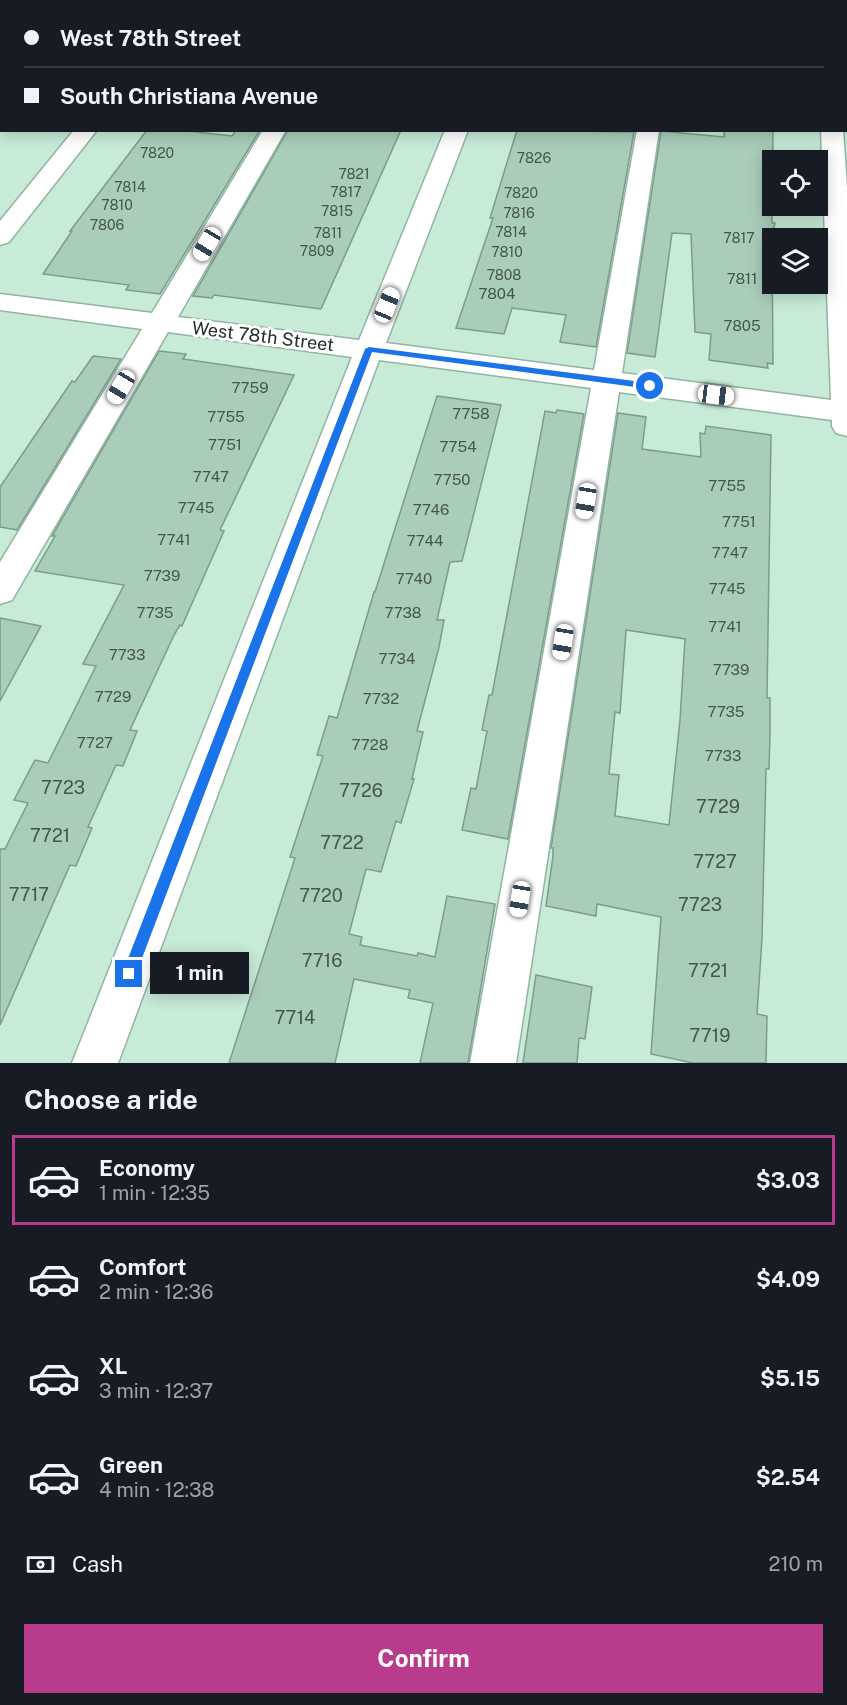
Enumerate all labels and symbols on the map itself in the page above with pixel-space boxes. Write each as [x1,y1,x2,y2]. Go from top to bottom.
house number: 7820 [140,145,174,161]
house number: 7826 [517,150,551,166]
house number: 7821 [338,166,370,182]
house number: 7814 [114,179,146,195]
house number: 7817 [330,184,362,200]
house number: 7820 [504,185,538,201]
house number: 7810 [101,197,133,213]
house number: 7815 [321,203,353,219]
house number: 7816 [503,205,535,221]
house number: 7806 [90,217,124,233]
car [190,224,224,264]
house number: 7814 [495,224,527,240]
house number: 7811 [314,225,342,241]
house number: 7817 [723,230,755,246]
house number: 7809 [300,243,334,259]
house number: 7810 [491,244,523,260]
house number: 7808 [487,267,521,283]
house number: 7811 [727,270,757,287]
car [372,285,402,325]
house number: 7804 [479,285,515,302]
street label: West 78th Street [191,317,335,355]
house number: 7805 [723,317,761,334]
car [104,367,138,407]
route start [636,372,663,399]
house number: 7759 [231,379,269,396]
car [697,384,735,406]
house number: 7758 [452,405,490,422]
house number: 7755 [207,408,245,425]
house number: 7751 [208,436,242,453]
house number: 7754 [439,438,477,455]
house number: 7747 [193,468,229,485]
house number: 7750 [434,471,471,488]
house number: 7755 [708,477,746,494]
car [574,482,598,520]
house number: 7745 [178,499,214,516]
house number: 7746 [413,501,449,518]
house number: 7751 [722,513,756,530]
house number: 7741 [157,531,191,548]
house number: 7744 [407,532,443,549]
house number: 7747 [712,544,748,561]
house number: 7739 [144,567,180,584]
house number: 7740 [396,570,432,587]
house number: 7745 [709,580,745,597]
house number: 7735 [137,604,173,621]
house number: 7738 [385,604,421,621]
house number: 7741 [708,618,742,635]
car [551,623,575,661]
house number: 7733 [109,646,145,663]
house number: 7734 [379,650,415,667]
house number: 7739 [713,661,749,678]
house number: 7729 [95,688,131,705]
house number: 7732 [363,690,399,707]
house number: 7735 [708,703,744,720]
house number: 7727 [77,734,113,751]
house number: 7728 [352,736,388,753]
house number: 7733 [705,747,741,764]
house number: 7723 [41,777,85,798]
house number: 7726 [339,780,383,801]
house number: 7729 [696,796,740,817]
house number: 7721 [30,825,70,846]
house number: 7722 [320,832,364,853]
house number: 7727 [693,851,737,872]
car [508,880,532,918]
house number: 7717 [9,884,49,905]
house number: 7720 [299,885,343,906]
house number: 7723 [678,894,722,915]
house number: 7716 [302,950,342,971]
callout: 1 min [150,953,249,995]
route end [115,960,142,987]
house number: 7721 [688,960,728,981]
house number: 7714 [275,1007,315,1028]
house number: 7719 [690,1025,730,1046]

